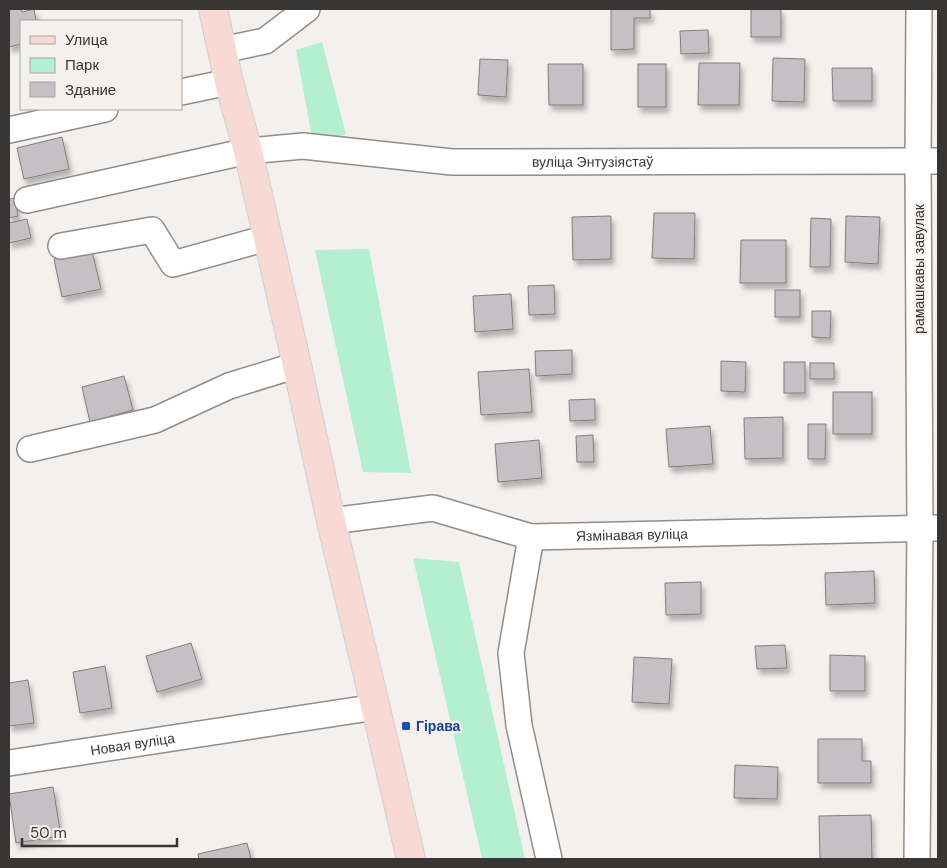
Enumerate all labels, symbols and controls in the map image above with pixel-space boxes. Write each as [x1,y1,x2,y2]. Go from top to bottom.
legend [20,20,182,110]
text: Улица [65,30,108,50]
text: Парк [65,55,99,75]
text: Здание [65,80,116,100]
street label: вуліца Энтузіястаў [532,153,653,171]
street label: рамашкавы завулак [910,203,928,334]
street label: Язмінавая вуліца [576,525,688,545]
place label: Гірава [416,717,461,735]
marker: Гірава [400,720,412,732]
street label: Новая вуліца [89,729,176,759]
scale bar [22,816,178,848]
text: 50 m [30,823,67,843]

